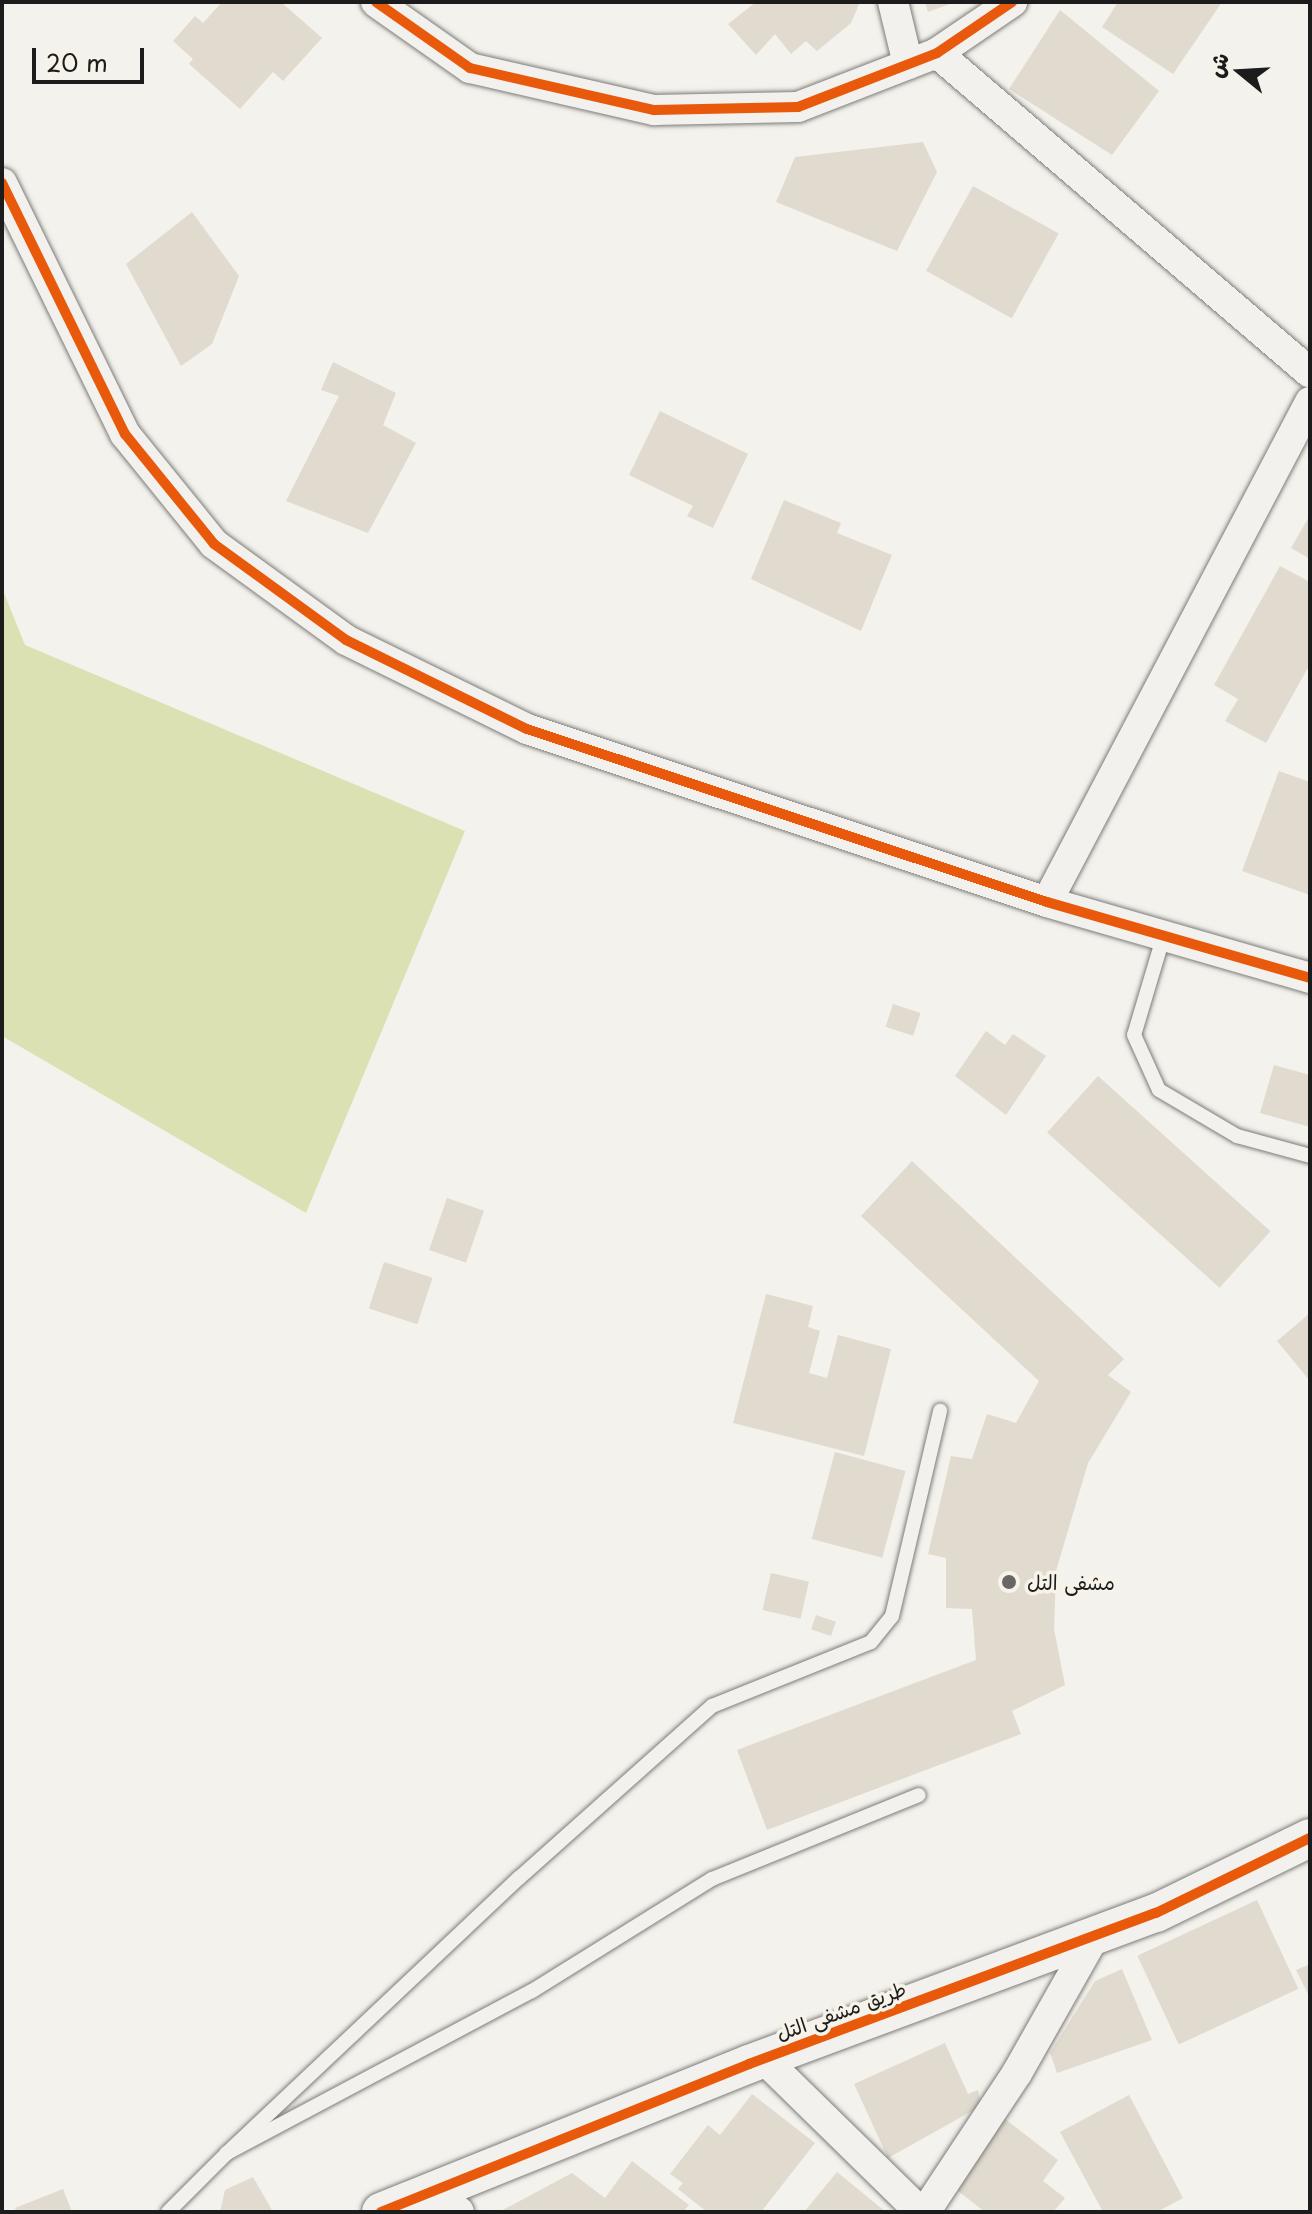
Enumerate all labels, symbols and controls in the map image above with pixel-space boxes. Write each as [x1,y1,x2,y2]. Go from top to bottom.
scale bar [36,32,148,82]
north arrow [1200,32,1280,112]
text: 20 m [46,44,108,80]
text: ش [1197,48,1236,81]
place label: مشفى التل [1027,1570,1115,1594]
marker: مشفى التل [998,1571,1020,1593]
street label: طريق مشفى التل [773,1976,909,2046]

